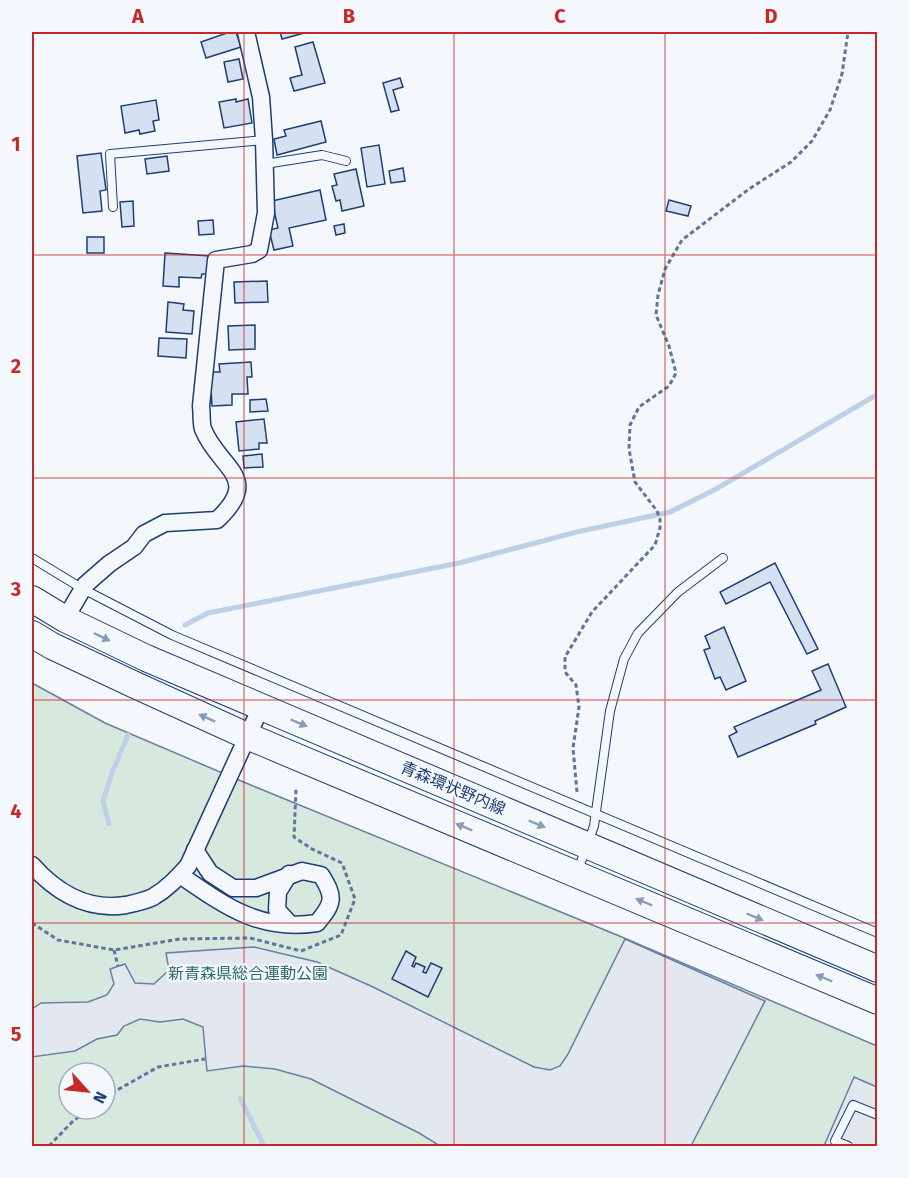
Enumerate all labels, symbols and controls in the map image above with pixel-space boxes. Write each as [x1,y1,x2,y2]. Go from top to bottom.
text: A [131,4,145,28]
text: B [343,4,355,28]
text: C [554,4,566,28]
text: D [764,4,778,28]
text: 1 [11,132,21,156]
text: 2 [11,354,21,378]
text: 3 [10,577,21,601]
one-way arrow [93,632,110,641]
one-way arrow [199,713,216,722]
one-way arrow [291,718,309,728]
street label: 青森環状野内線 [398,757,508,819]
text: 4 [10,799,22,823]
one-way arrow [528,819,546,829]
one-way arrow [455,822,473,831]
one-way arrow [635,897,653,906]
one-way arrow [746,913,764,922]
park label: 新青森県総合運動公園 [168,964,328,983]
one-way arrow [814,973,832,983]
text: 5 [11,1022,22,1046]
north arrow [57,1061,117,1121]
text: N [89,1089,111,1107]

